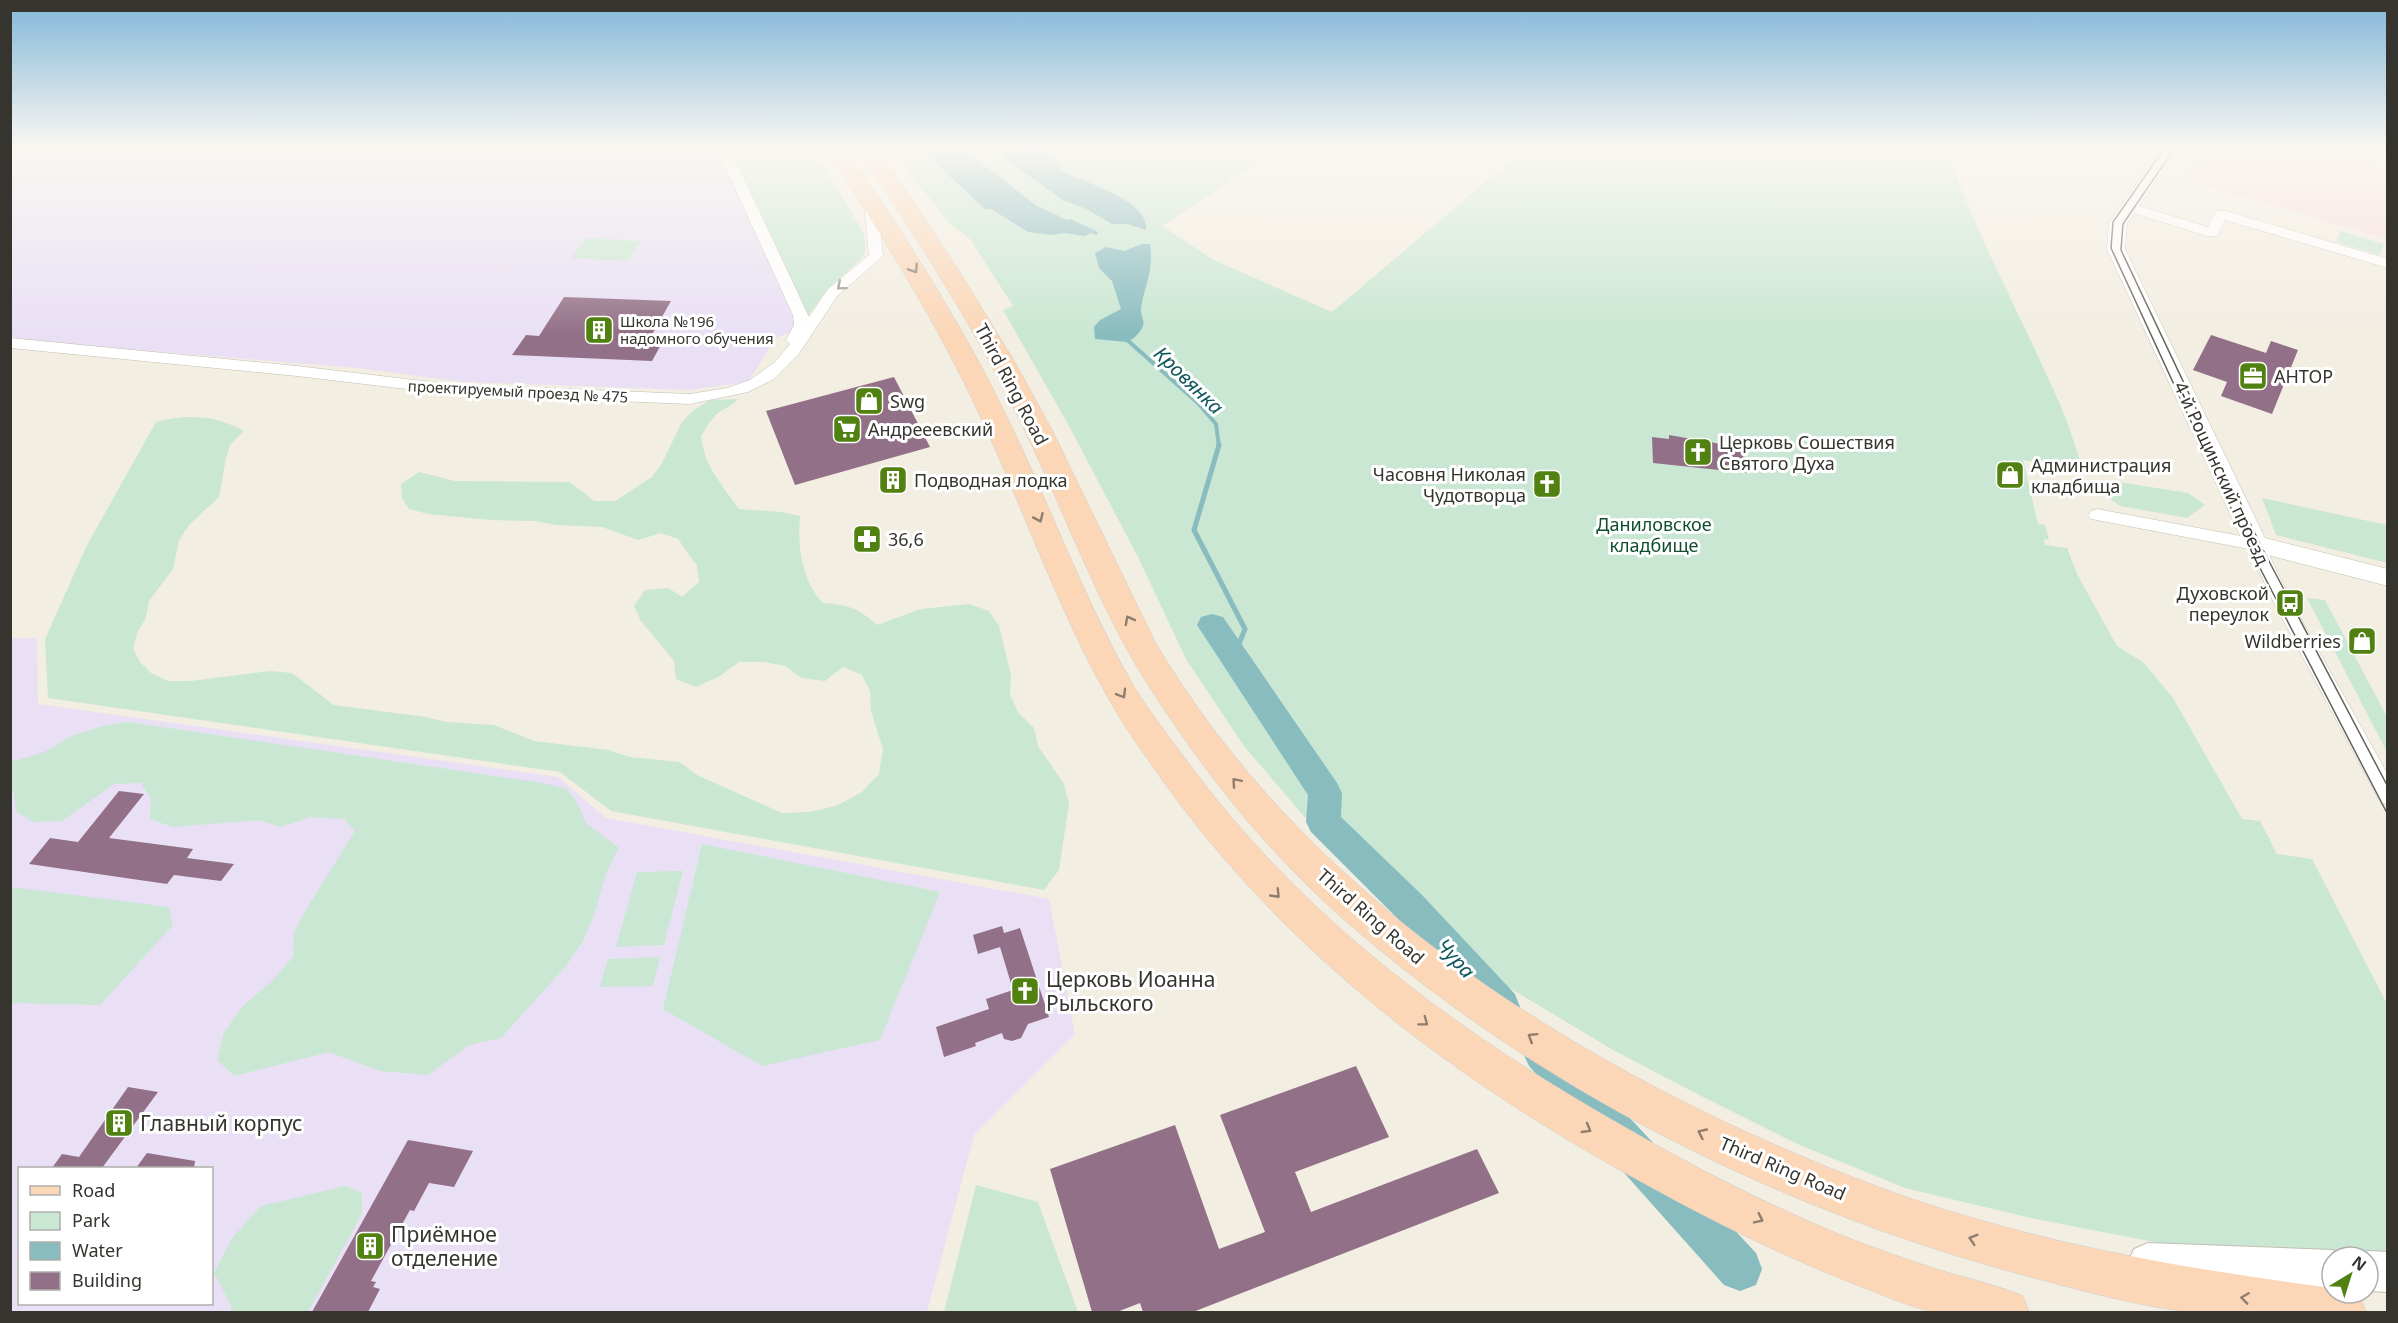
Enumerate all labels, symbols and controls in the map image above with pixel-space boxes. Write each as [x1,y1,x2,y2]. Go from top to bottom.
one-way arrow [907,262,918,273]
one-way arrow [837,279,848,290]
place label: Школа №196 надомного обучения [620,311,774,348]
building icon: Школа №196 надомного обучения [583,314,615,346]
street label: Third Ring Road [970,319,1054,449]
water label: Кровянка [1148,340,1230,420]
office icon: АНТОР [2237,360,2269,392]
place label: АНТОР [2274,364,2333,388]
street label: проектируемый проезд № 475 [407,375,629,407]
street label: 4-й Рощинский проезд [2169,378,2275,568]
shop icon: Swg [853,385,885,417]
place label: Swg [890,389,925,413]
supermarket icon: Андрееевский [831,413,863,445]
place label: Андрееевский [868,417,993,441]
place label: Церковь Сошествия Святого Духа [1719,430,1895,475]
church icon: Церковь Сошествия Святого Духа [1682,436,1714,468]
place label: Администрация кладбища [2031,453,2171,498]
shop icon: Администрация кладбища [1994,459,2026,491]
place label: Часовня Николая Чудотворца [1373,462,1526,507]
building icon: Подводная лодка [877,464,909,496]
place label: Подводная лодка [914,468,1068,492]
church icon: Часовня Николая Чудотворца [1531,468,1563,500]
one-way arrow [1031,512,1043,523]
park label: Даниловское кладбище [1596,512,1712,557]
pharmacy icon: 36,6 [851,523,883,555]
place label: 36,6 [888,527,924,551]
place label: Духовской переулок [2177,581,2269,626]
bus stop icon: Духовской переулок [2274,587,2306,619]
one-way arrow [1125,616,1136,626]
shop icon: Wildberries [2346,625,2378,657]
place label: Wildberries [2244,629,2341,653]
one-way arrow [1115,688,1127,698]
one-way arrow [1232,779,1243,789]
street label: Third Ring Road [1312,863,1430,969]
one-way arrow [1269,887,1280,898]
water label: Чура [1431,932,1481,984]
place label: Церковь Иоанна Рыльского [1046,965,1215,1017]
church icon: Церковь Иоанна Рыльского [1009,975,1041,1007]
one-way arrow [1417,1015,1428,1026]
one-way arrow [1528,1033,1538,1045]
building icon: Главный корпус [103,1107,135,1139]
place label: Главный корпус [140,1109,302,1137]
one-way arrow [1580,1121,1591,1133]
one-way arrow [1697,1128,1708,1140]
street label: Third Ring Road [1716,1131,1850,1205]
legend [18,1167,213,1305]
text: Road [72,1178,115,1202]
text: Park [72,1208,110,1232]
one-way arrow [1753,1212,1764,1224]
place label: Приёмное отделение [391,1220,498,1272]
building icon: Приёмное отделение [354,1230,386,1262]
one-way arrow [1968,1234,1979,1246]
text: Water [72,1238,123,1262]
north arrow [2320,1245,2380,1305]
text: N [2347,1251,2371,1276]
text: Building [72,1268,142,1292]
one-way arrow [2240,1293,2250,1305]

